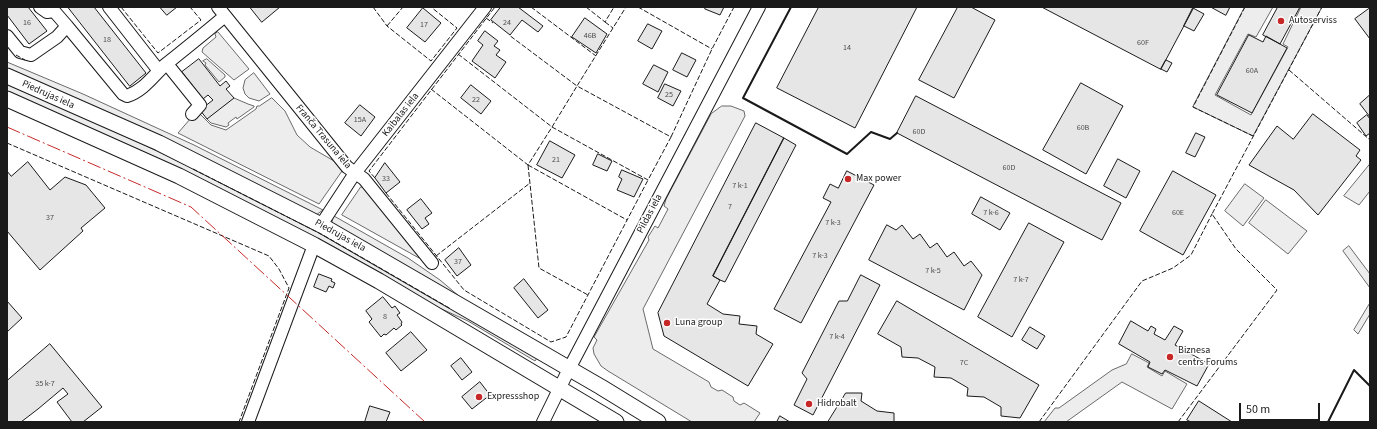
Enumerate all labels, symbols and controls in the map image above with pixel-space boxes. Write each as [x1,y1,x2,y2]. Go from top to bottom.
place label: Autoserviss [1289,15,1337,27]
marker: Autoserviss [1276,16,1286,26]
house number: 16 [23,18,31,28]
house number: 24 [503,18,511,28]
house number: 17 [420,20,428,30]
house number: 46B [584,31,596,41]
house number: 18 [103,35,111,45]
house number: 60F [1137,38,1149,48]
house number: 14 [843,43,851,53]
house number: 60A [1246,66,1258,76]
street label: Piedrujas iela [20,78,76,112]
house number: 25 [665,90,673,100]
street label: Kaibalas iela [380,91,422,139]
house number: 22 [472,95,480,105]
street label: Franča Trasuna iela [293,102,353,172]
house number: 15A [354,115,366,125]
house number: 60B [1077,123,1089,133]
house number: 60D [913,127,925,137]
house number: 21 [552,155,560,165]
house number: 60D [1003,163,1015,173]
place label: Max power [856,173,901,185]
house number: 33 [382,174,390,184]
marker: Max power [843,174,853,184]
house number: 7 k-1 [732,181,748,191]
street label: Pildas iela [635,192,665,236]
house number: 7 [728,202,732,212]
house number: 7 k-6 [983,208,999,218]
house number: 60E [1172,208,1184,218]
house number: 37 [46,213,54,223]
street label: Piedrujas iela [312,217,368,255]
house number: 7 k-3 [825,218,841,228]
house number: 7 k-3 [812,251,828,261]
house number: 37 [454,257,462,267]
house number: 7 k-5 [925,266,941,276]
house number: 7 k-7 [1013,275,1029,285]
house number: 8 [383,312,387,322]
place label: Luna group [675,317,723,329]
marker: Luna group [662,318,672,328]
house number: 7 k-4 [829,332,845,342]
place label: Biznesa centrs Forums [1178,345,1237,368]
marker: Biznesa centrs Forums [1165,352,1175,362]
house number: 7C [960,358,968,368]
house number: 35 k-7 [35,379,55,389]
place label: Expressshop [487,391,539,403]
marker: Expressshop [474,392,484,402]
scale bar [1241,395,1322,421]
place label: Hidrobalt [817,398,857,410]
marker: Hidrobalt [804,399,814,409]
text: 50 m [1246,401,1270,418]

